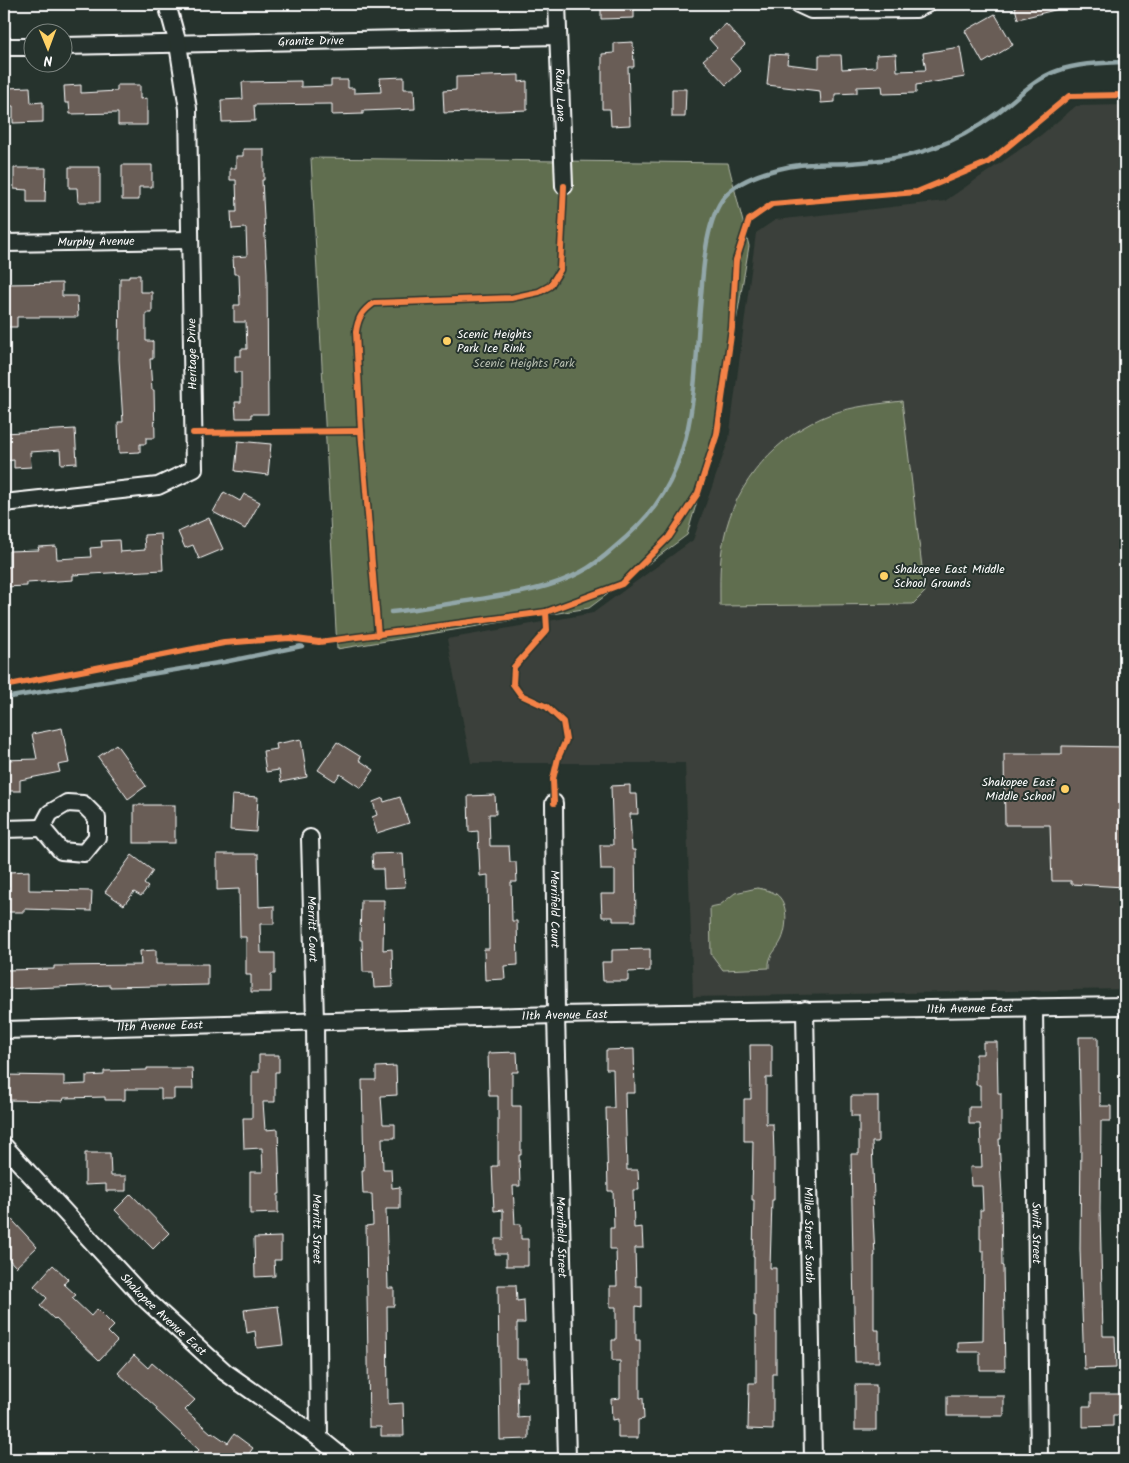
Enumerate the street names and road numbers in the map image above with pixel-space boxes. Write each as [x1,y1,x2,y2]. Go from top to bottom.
street label: Granite Drive [278,31,345,52]
street label: Ruby Lane [549,68,571,123]
street label: Murphy Avenue [57,232,135,252]
street label: Heritage Drive [182,317,203,390]
street label: Merrifield Court [545,870,564,949]
street label: Merritt Court [302,895,322,963]
street label: 11th Avenue East [927,999,1013,1019]
street label: 11th Avenue East [522,1005,608,1026]
street label: 11th Avenue East [117,1016,204,1037]
street label: Miller Street South [798,1187,819,1283]
street label: Merritt Street [307,1194,326,1265]
street label: Merrifield Street [550,1196,572,1278]
street label: Swift Street [1026,1202,1046,1264]
street label: Shakopee Avenue East [115,1269,211,1361]

